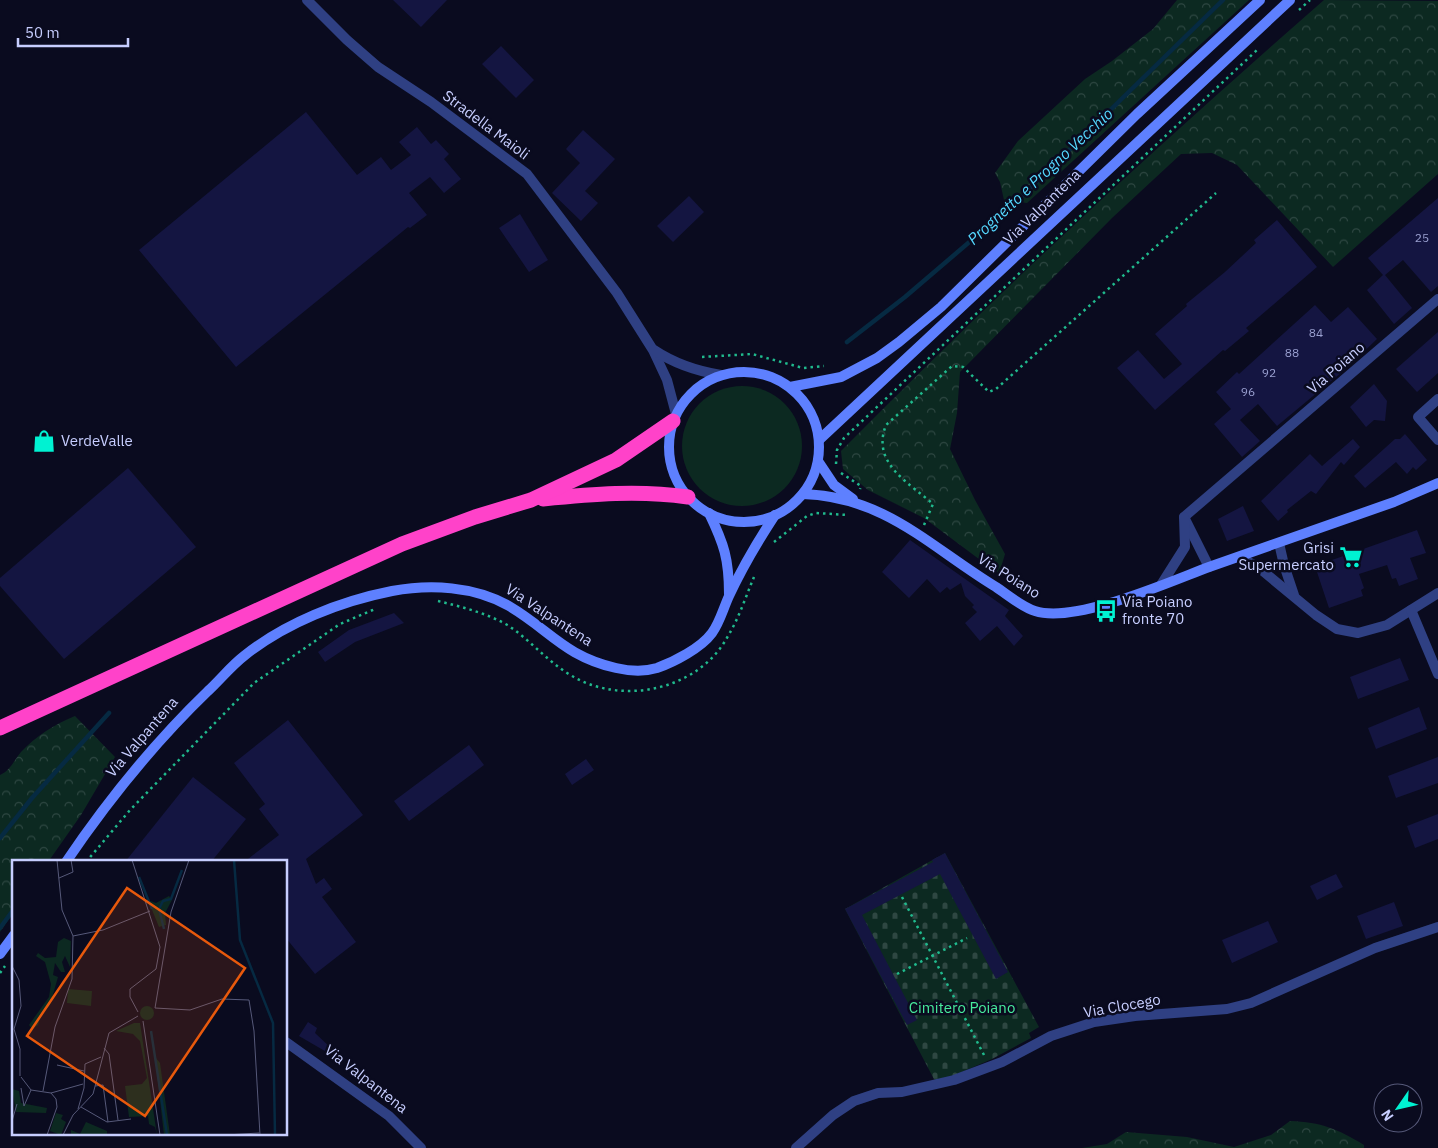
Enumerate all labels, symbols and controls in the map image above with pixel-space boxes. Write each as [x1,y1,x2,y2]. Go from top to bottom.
scale bar [18,15,128,47]
text: 50 m [25,23,60,42]
street label: Stradella Maioli [439,86,534,164]
water label: Prognetto e Progno Vecchio [963,103,1117,249]
street label: Via Valpantena [999,165,1084,248]
house number: 25 [1415,230,1429,245]
house number: 84 [1309,325,1323,340]
street label: Via Poiano [1303,337,1368,398]
house number: 88 [1285,345,1299,360]
house number: 92 [1262,365,1276,380]
house number: 96 [1241,384,1255,399]
shop icon: VerdeValle [31,428,57,454]
place label: VerdeValle [61,431,133,450]
place label: Grisi Supermercato [1238,538,1334,574]
supermarket icon: Grisi Supermercato [1338,544,1364,570]
street label: Via Poiano [974,549,1044,602]
street label: Via Valpantena [502,579,597,650]
place label: Via Poiano fronte 70 [1122,592,1192,628]
bus stop icon: Via Poiano fronte 70 [1093,598,1119,624]
street label: Via Valpantena [102,693,182,781]
inset map [12,860,288,1136]
street label: Via Clocego [1082,989,1162,1022]
park label: Cimitero Poiano [909,998,1015,1017]
street label: Via Valpantena [321,1040,412,1117]
north arrow [1373,1083,1423,1133]
text: N [1377,1106,1398,1125]

